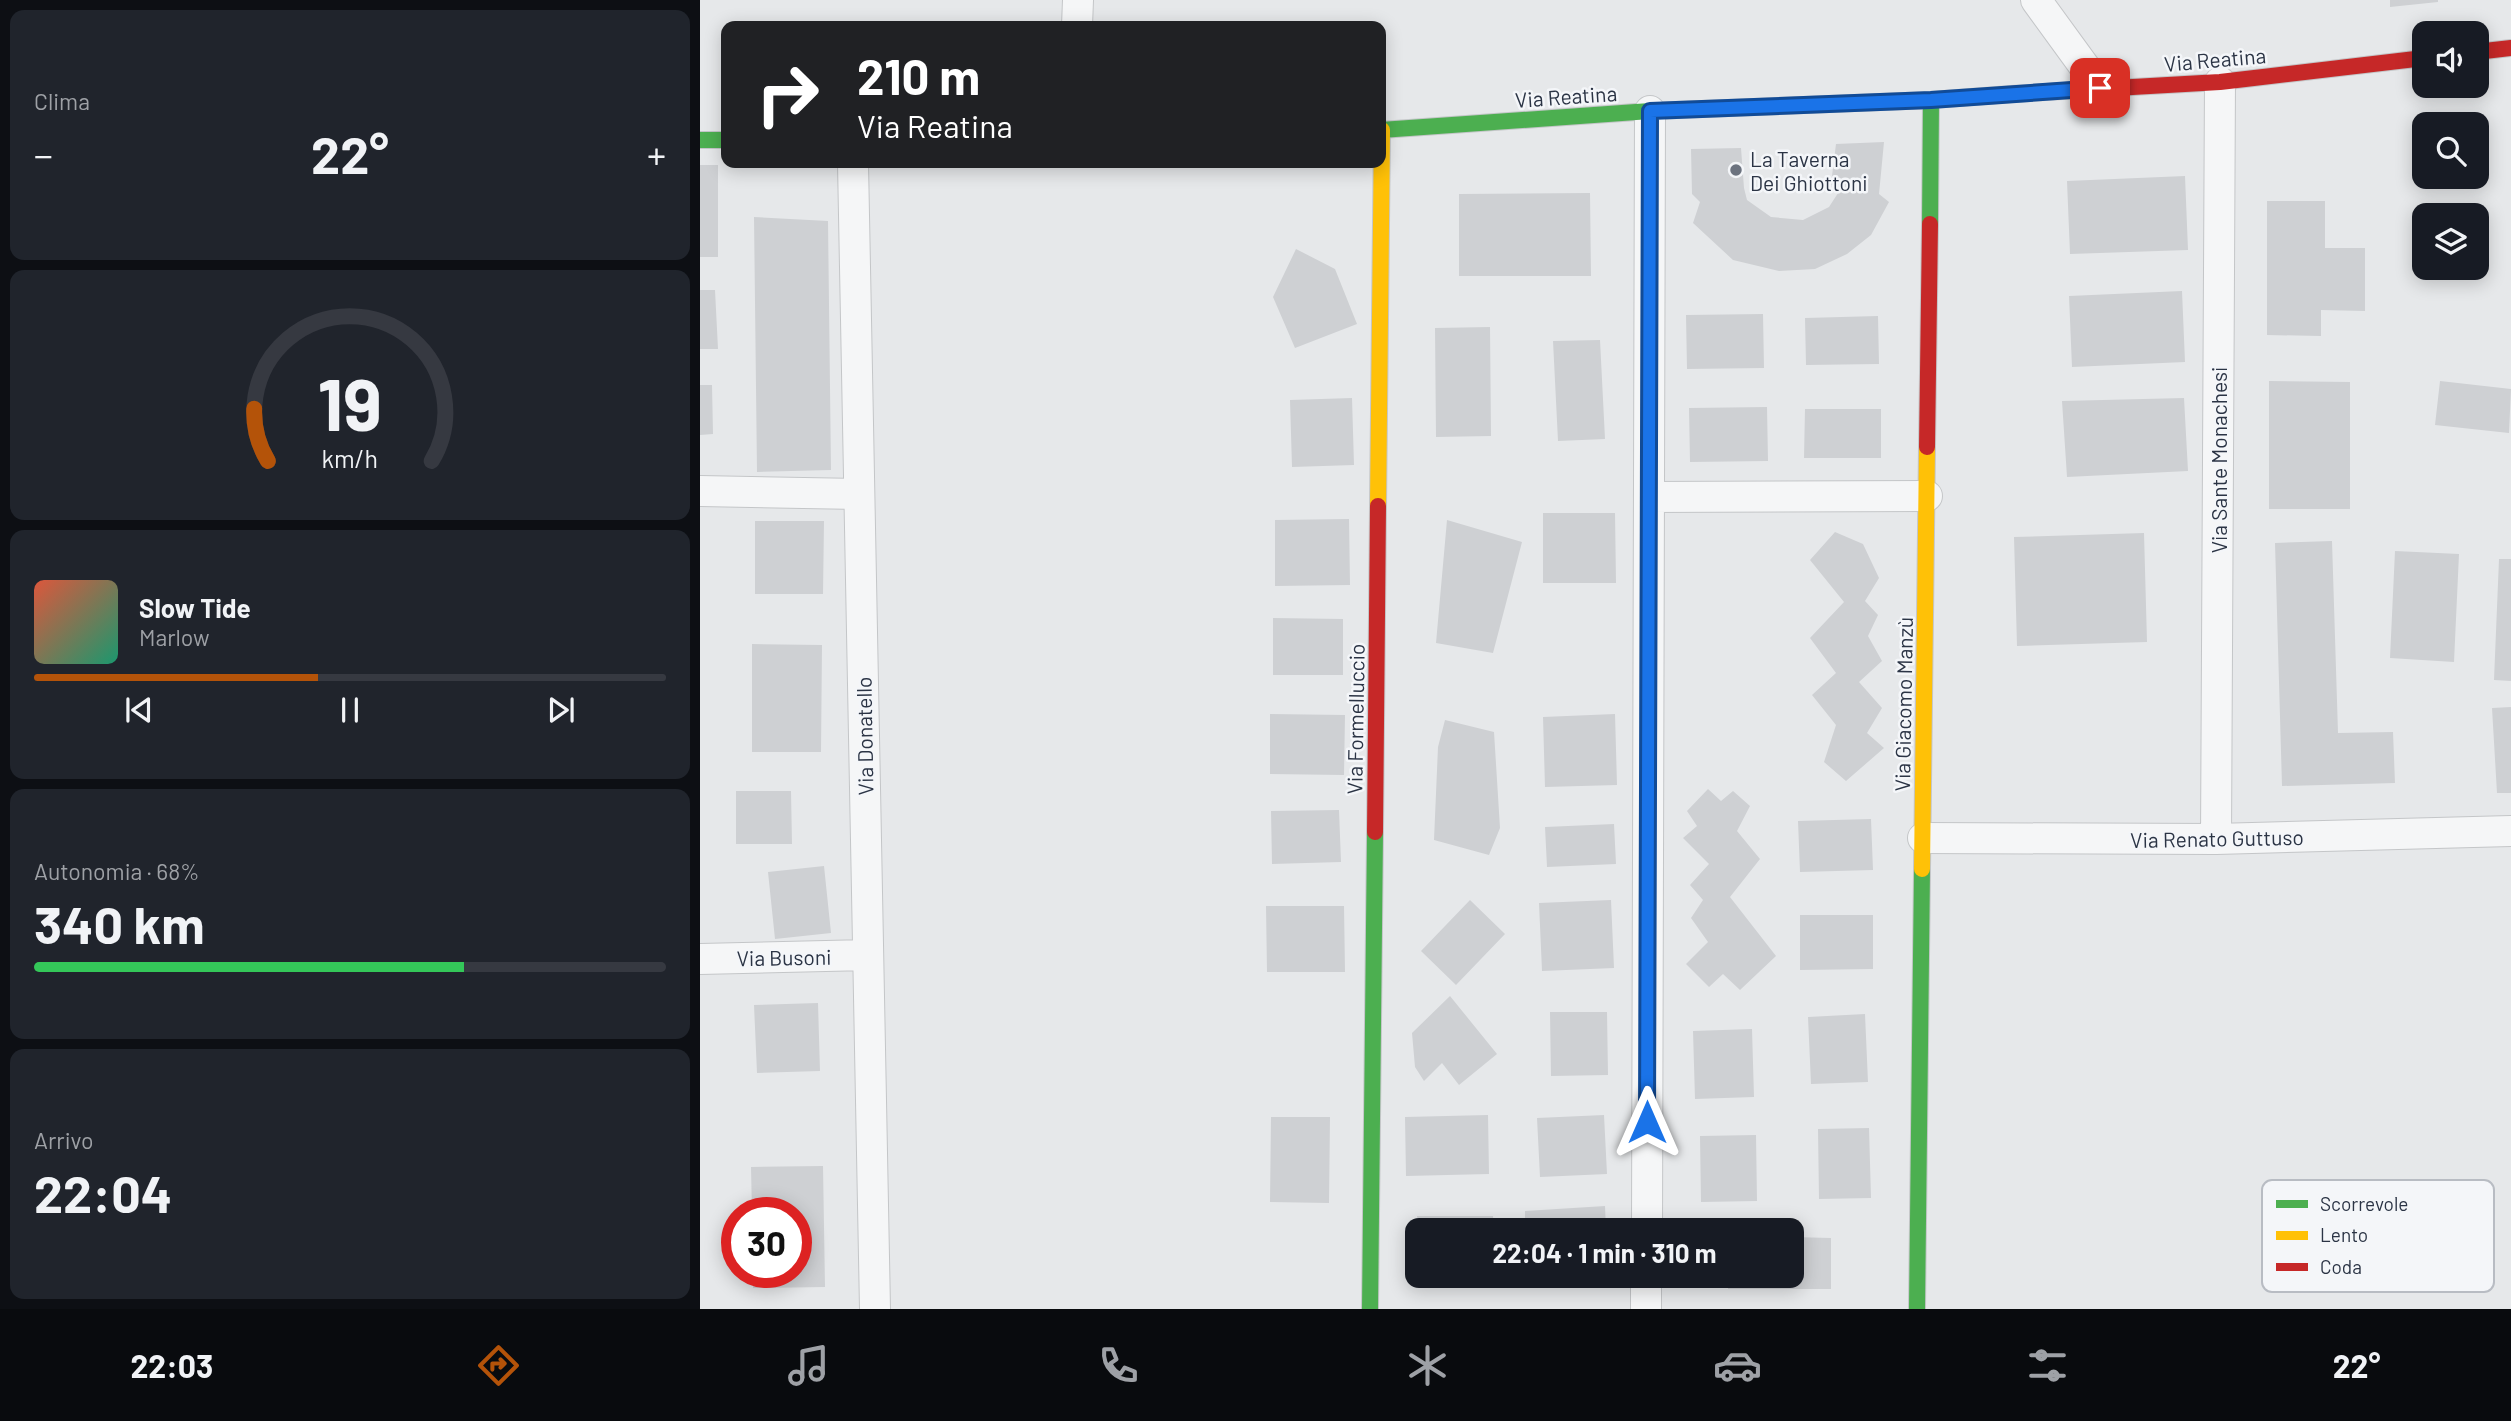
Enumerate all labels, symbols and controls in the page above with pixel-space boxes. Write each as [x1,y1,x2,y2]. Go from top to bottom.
map controls [2412,21,2489,280]
button: sound [2412,21,2489,98]
street label: Via Reatina [2163,42,2267,76]
text: 210 m [857,46,980,105]
icon: right [742,49,833,140]
pin [2070,58,2130,118]
icon: arrive [2081,69,2119,107]
street label: Via Reatina [1514,80,1618,112]
text: Clima [34,87,90,115]
text: Via Reatina [857,106,1013,144]
button: search [2412,112,2489,189]
text: 22° [311,122,389,184]
text: − [34,131,53,177]
text: + [647,131,666,177]
place label: La Taverna Dei Ghiottoni [1750,146,1868,195]
marker: La Taverna Dei Ghiottoni [1728,162,1744,178]
button: layers [2412,203,2489,280]
text: 19 [318,358,382,446]
street label: Via Sante Monachesi [2206,367,2231,553]
text: km/h [322,442,378,472]
text: Slow Tide [139,592,251,623]
street label: Via Giacomo Manzù [1889,617,1917,791]
text: Marlow [139,623,210,651]
street label: Via Formelluccio [1341,643,1369,795]
street label: Via Donatello [850,676,878,796]
icon: previous [120,691,158,729]
icon: pause [331,691,369,729]
icon: next [542,691,580,729]
street label: Via Renato Guttuso [2130,824,2304,852]
text: Autonomia · 68% [34,857,200,885]
text: 340 km [34,892,205,954]
street label: Via Busoni [736,944,832,970]
position arrow [1610,1085,1684,1159]
text: Arrivo [34,1126,94,1154]
text: 22:04 [34,1161,172,1223]
legend [2262,1180,2494,1292]
text: Scorrevole [2320,1192,2408,1215]
speed limit sign: 30 [721,1197,812,1288]
text: Lento [2320,1223,2368,1246]
text: 22:04 · 1 min · 310 m [1492,1237,1717,1268]
text: Coda [2320,1255,2362,1278]
icon: directions [474,1341,523,1390]
icon: music [784,1341,833,1390]
icon: phone [1094,1341,1143,1390]
icon: climate [1403,1341,1452,1390]
icon: car [1713,1341,1762,1390]
icon: filters [2023,1341,2072,1390]
text: 22:03 [130,1346,213,1384]
text: 22° [2333,1346,2381,1384]

